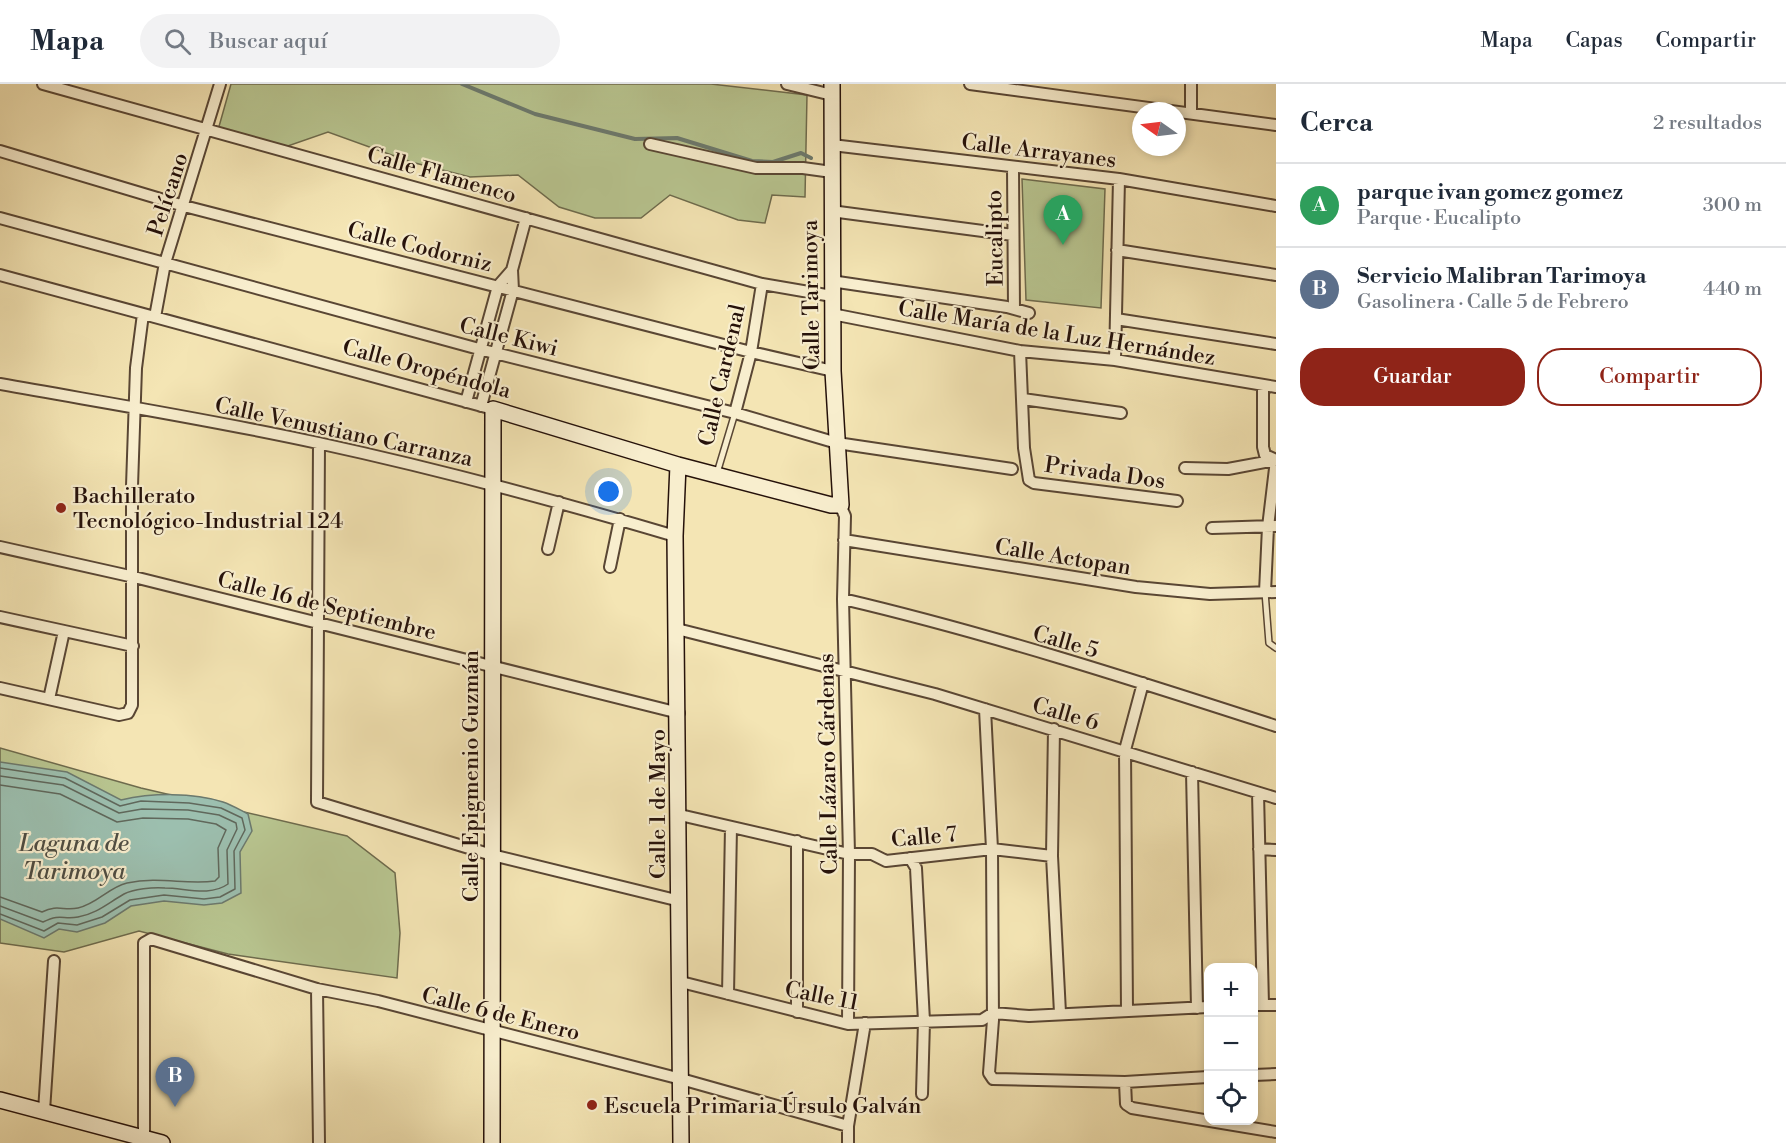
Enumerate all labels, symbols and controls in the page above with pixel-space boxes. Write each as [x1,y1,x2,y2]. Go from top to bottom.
search box [140,14,560,68]
text: Mapa [30,24,104,59]
icon: search [161,25,194,58]
text: Buscar aquí [209,28,328,55]
text: Mapa [1481,28,1533,54]
text: Capas [1566,28,1623,54]
text: Compartir [1656,28,1756,54]
north arrow [1132,102,1186,156]
text: Cerca [1300,107,1373,139]
text: 2 resultados [1653,111,1762,136]
street label: Calle Arrayanes [960,129,1118,174]
street label: Calle Flamenco [364,141,519,210]
street label: Pelícano [142,149,195,240]
text: parque ivan gomez gomez [1357,179,1623,206]
street label: Eucalipto [981,190,1010,286]
text: A [1312,193,1327,218]
text: 300 m [1703,193,1762,218]
pin: A [1044,196,1082,245]
text: Parque · Eucalipto [1357,206,1521,231]
street label: Calle Codorniz [345,216,495,278]
street label: Calle Tarimoya [797,219,826,370]
text: Servicio Malibran Tarimoya [1357,263,1646,290]
text: B [1312,277,1327,302]
text: 440 m [1703,277,1762,302]
text: Gasolinera · Calle 5 de Febrero [1357,290,1629,315]
street label: Calle María de la Luz Hernández [896,295,1217,372]
street label: Calle Cardenal [693,301,752,449]
street label: Calle Kiwi [457,312,561,363]
street label: Calle Oropéndola [339,334,515,405]
button: Guardar [1300,348,1525,406]
button: Compartir [1537,348,1762,406]
street label: Calle Venustiano Carranza [212,392,476,473]
street label: Privada Dos [1043,452,1167,495]
your location [594,477,623,506]
place label: Bachillerato Tecnológico-Industrial 124 [72,483,343,535]
marker: Bachillerato Tecnológico-Industrial 124 [54,501,68,515]
street label: Calle Actopan [993,533,1133,582]
street label: Calle 16 de Septiembre [214,566,439,647]
street label: Calle 5 [1030,620,1102,665]
street label: Calle Epigmenio Guzmán [458,650,485,902]
street label: Calle Lázaro Cárdenas [813,653,844,875]
street label: Calle 6 [1029,692,1102,737]
street label: Calle 1 de Mayo [645,729,672,879]
street label: Calle 7 [890,821,958,854]
water label: Laguna de Tarimoya [18,829,129,887]
map controls [1204,963,1258,1125]
button: + [1204,963,1258,1017]
street label: Calle 11 [783,976,861,1017]
street label: Calle 6 de Enero [419,982,582,1047]
button: − [1204,1017,1258,1071]
pin: B [156,1058,195,1107]
button: locate [1204,1071,1258,1125]
place label: Escuela Primaria Úrsulo Galván [604,1091,921,1120]
marker: Escuela Primaria Úrsulo Galván [585,1098,599,1112]

